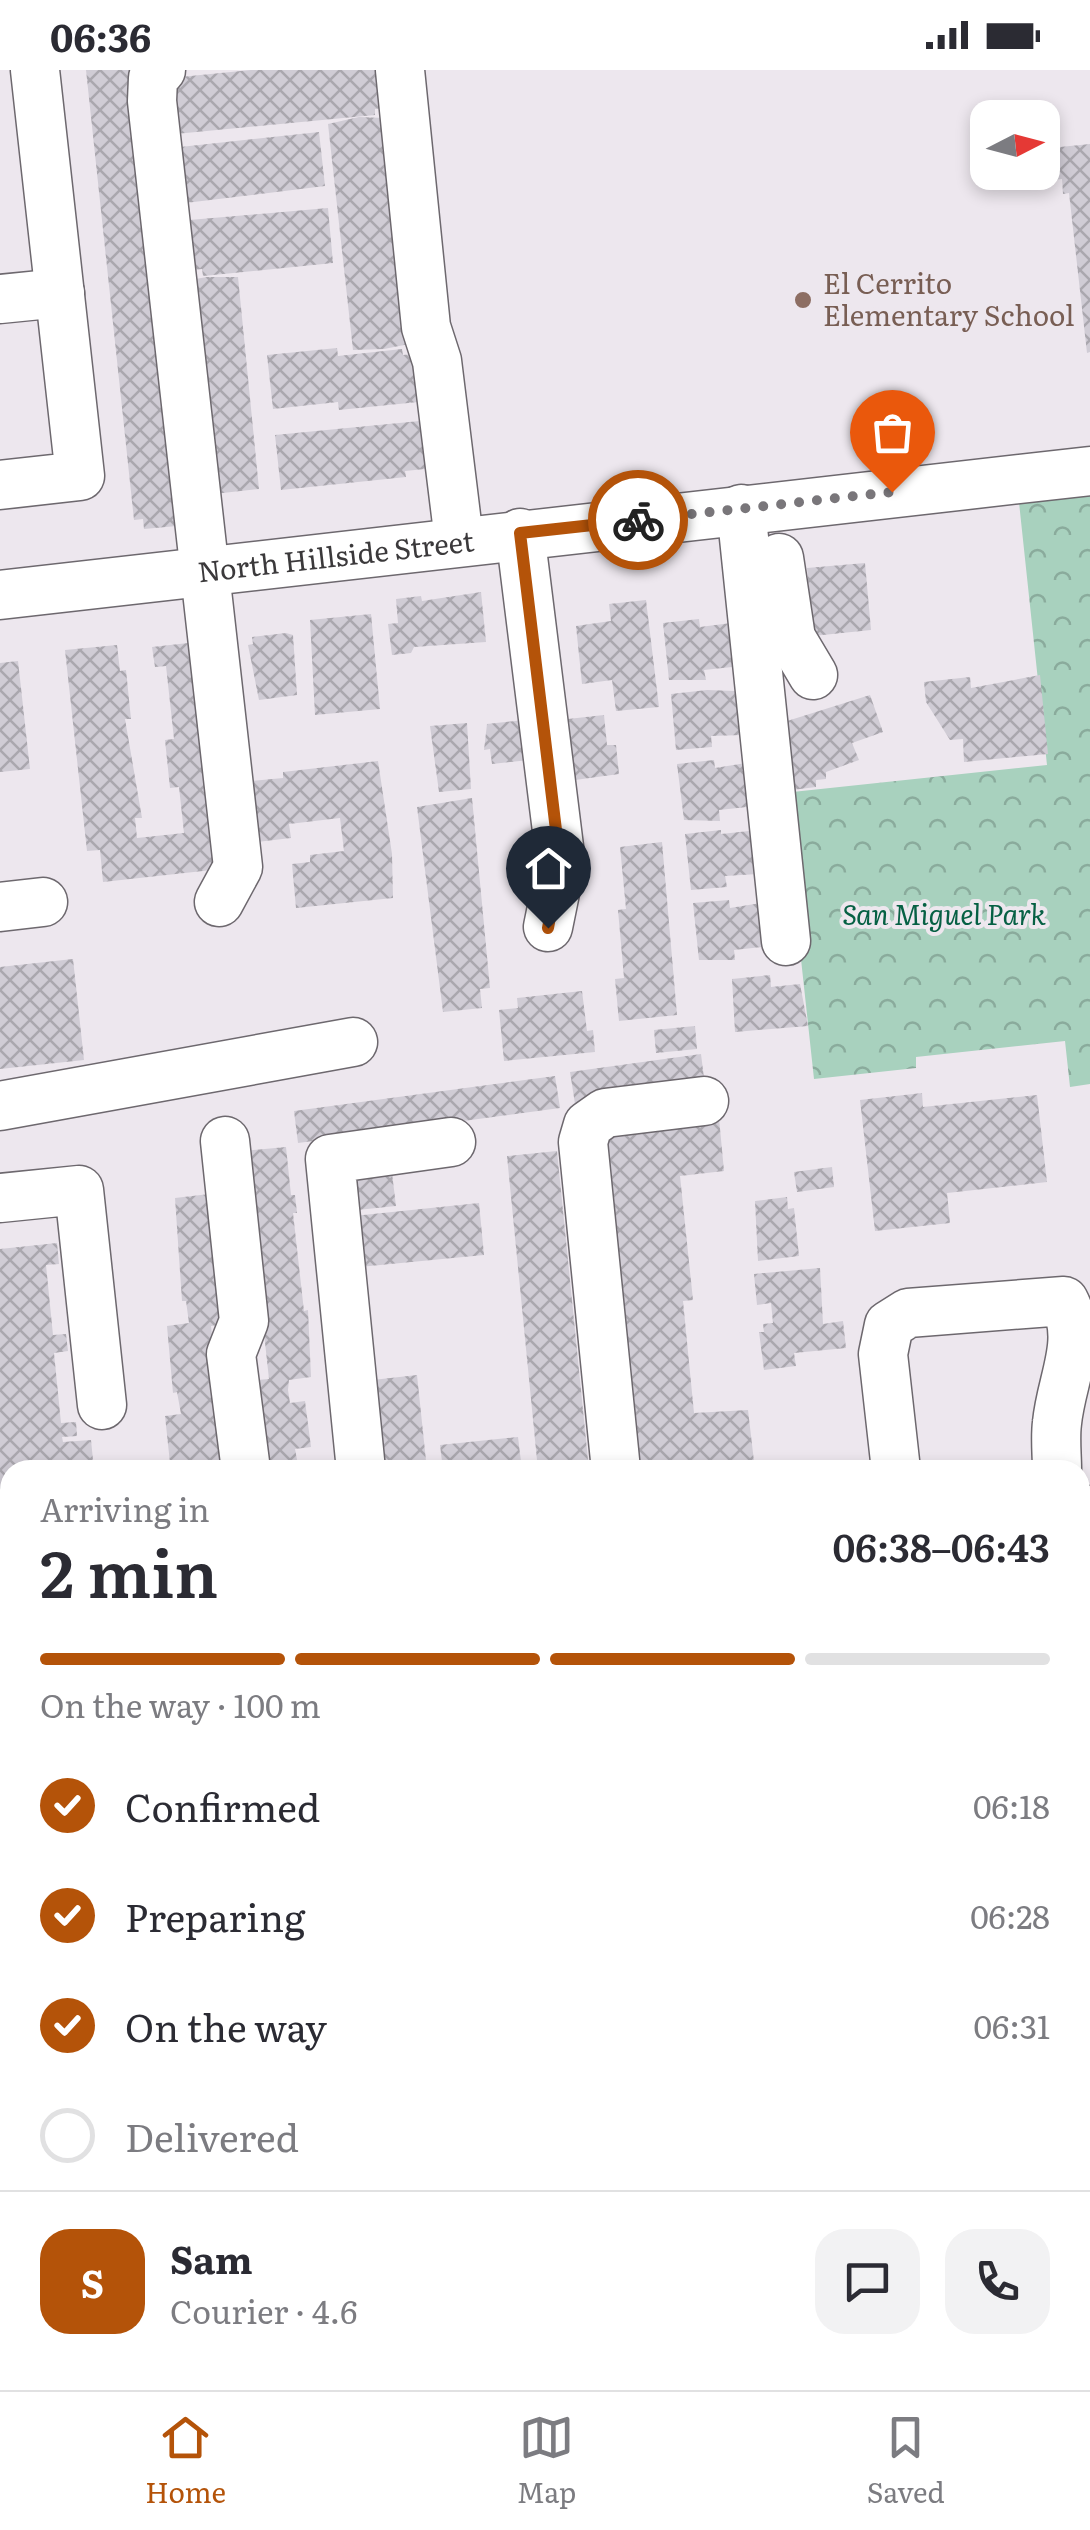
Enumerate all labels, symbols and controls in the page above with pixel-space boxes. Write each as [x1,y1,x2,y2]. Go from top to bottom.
text: 06:36 [50,7,151,64]
north arrow [970,100,1060,190]
map controls [970,100,1060,190]
place label: El Cerrito Elementary School [823,261,1074,335]
marker: El Cerrito Elementary School [792,289,814,311]
pin [850,390,935,493]
icon: bag [865,405,920,460]
courier [588,470,688,570]
icon: bike [611,493,666,548]
street label: North Hillside Street [195,518,477,591]
pin [506,826,591,929]
icon: home [521,841,576,896]
park label: San Miguel Park [842,892,1046,934]
text: Arriving in [40,1484,210,1532]
text: 06:38–06:43 [833,1517,1050,1574]
text: 2 min [40,1521,218,1618]
text: On the way · 100 m [40,1680,321,1728]
text: Confirmed [125,1777,320,1834]
icon: check [40,1778,95,1833]
text: 06:18 [973,1781,1050,1829]
text: Preparing [125,1887,305,1944]
icon: check [40,1888,95,1943]
text: 06:28 [970,1891,1050,1939]
text: On the way [125,1997,327,2054]
icon: check [40,1998,95,2053]
text: 06:31 [974,2001,1050,2049]
text: Delivered [125,2107,299,2164]
text: Sam [170,2229,253,2286]
button: chat [815,2229,920,2334]
button: phone [945,2229,1050,2334]
text: S [81,2253,104,2310]
text: Courier · 4.6 [170,2286,357,2334]
tab: Home [145,2410,226,2512]
tab: Map [517,2410,576,2512]
tab: Saved [867,2410,945,2512]

